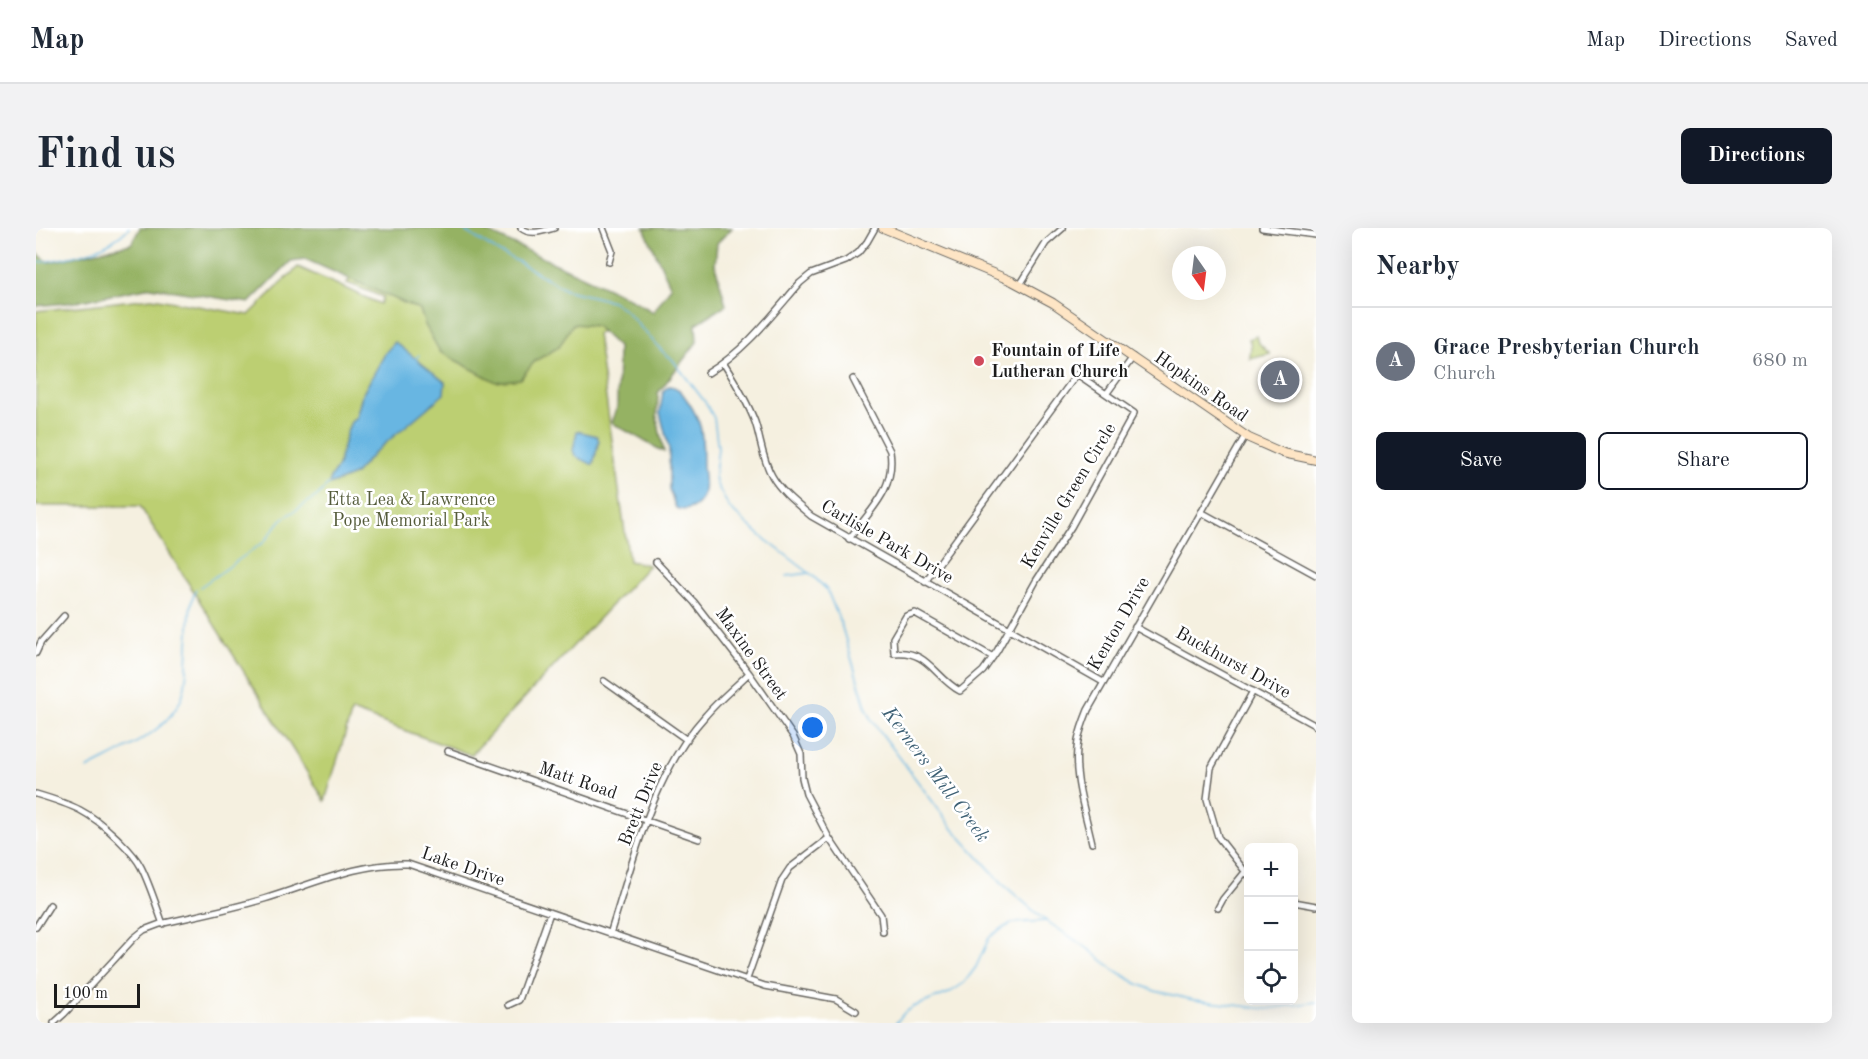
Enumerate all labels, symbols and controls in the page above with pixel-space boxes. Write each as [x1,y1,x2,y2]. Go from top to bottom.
text: Map [30,27,84,55]
text: Map [1586,30,1625,51]
text: Directions [1658,30,1752,51]
text: Saved [1785,30,1838,51]
button: Directions [1681,128,1832,184]
text: Find us [36,135,175,177]
north arrow [1172,246,1226,300]
text: Nearby [1376,254,1460,280]
text: Grace Presbyterian Church [1433,337,1700,359]
place label: Fountain of Life Lutheran Church [991,342,1128,381]
street label: Hopkins Road [1151,348,1251,426]
text: A [1388,351,1403,371]
text: 680 m [1752,351,1808,371]
marker: Fountain of Life Lutheran Church [972,354,986,368]
pin: A [1260,358,1300,402]
text: Church [1433,364,1496,384]
street label: Kenville Green Circle [1019,420,1119,572]
button: Save [1376,432,1586,490]
button: Share [1598,432,1808,490]
park label: Etta Lea & Lawrence Pope Memorial Park [327,491,495,530]
street label: Carlisle Park Drive [818,497,956,587]
street label: Kenton Drive [1085,574,1153,674]
street label: Maxine Street [712,605,790,703]
street label: Buckhurst Drive [1172,624,1294,702]
water label: Kerners Mill Creek [877,703,992,847]
your location [798,713,827,742]
street label: Matt Road [536,759,620,803]
street label: Brett Drive [616,759,666,849]
map controls [1244,843,1298,1005]
button: + [1244,843,1298,897]
street label: Lake Drive [419,844,507,890]
button: − [1244,897,1298,951]
button: locate [1244,951,1298,1005]
scale bar [54,981,140,1008]
text: 100 m [63,986,108,1002]

